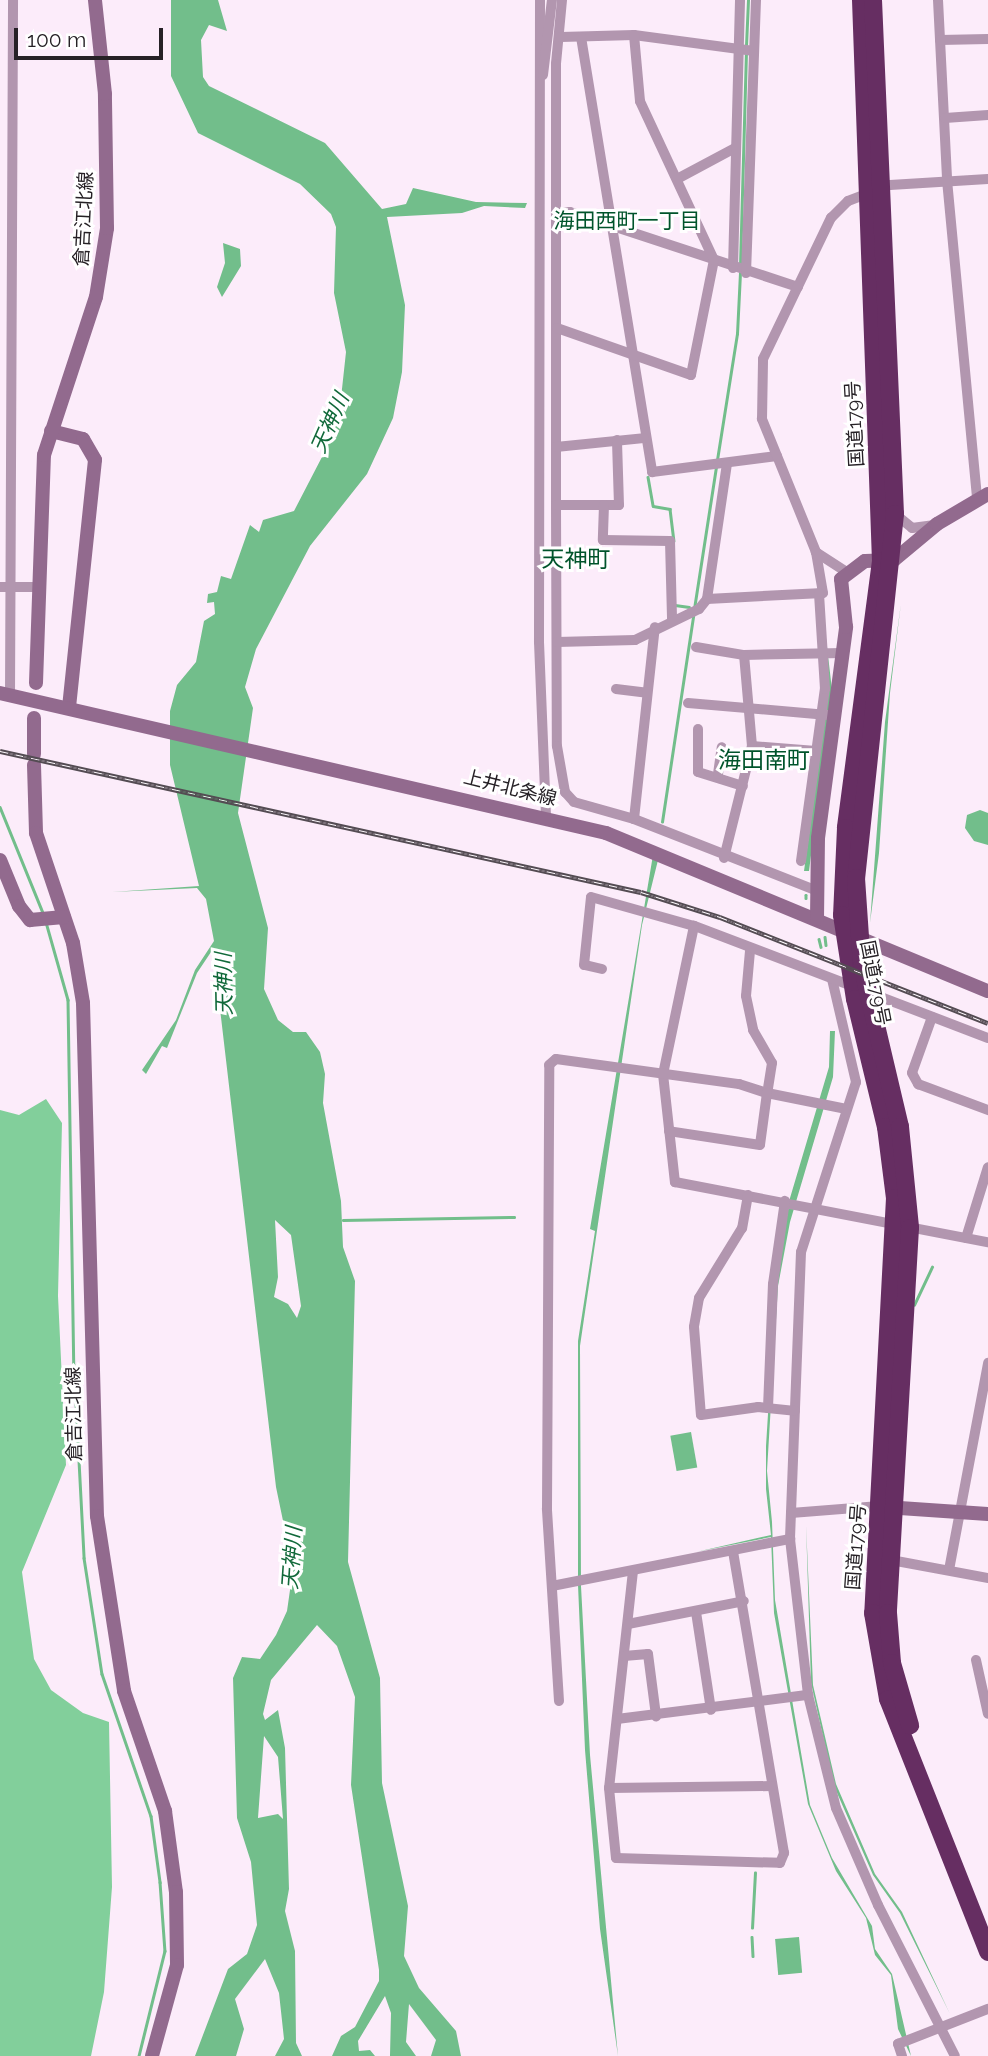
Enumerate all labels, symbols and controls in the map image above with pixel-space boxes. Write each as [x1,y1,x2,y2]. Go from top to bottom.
scale bar [18,14,166,58]
text: 100 m [27,27,86,52]
street label: 倉吉江北線 [70,171,98,267]
district label: 海田西町一丁目 [554,208,700,234]
street label: 国道179号 [841,380,869,468]
water label: 天神川 [306,389,354,457]
district label: 天神町 [542,545,610,573]
district label: 海田南町 [718,746,810,774]
street label: 上井北条線 [461,765,559,811]
street label: 国道179号 [856,938,894,1028]
water label: 天神川 [211,952,237,1016]
street label: 倉吉江北線 [62,1366,86,1462]
street label: 国道179号 [842,1503,870,1591]
water label: 天神川 [277,1526,307,1590]

